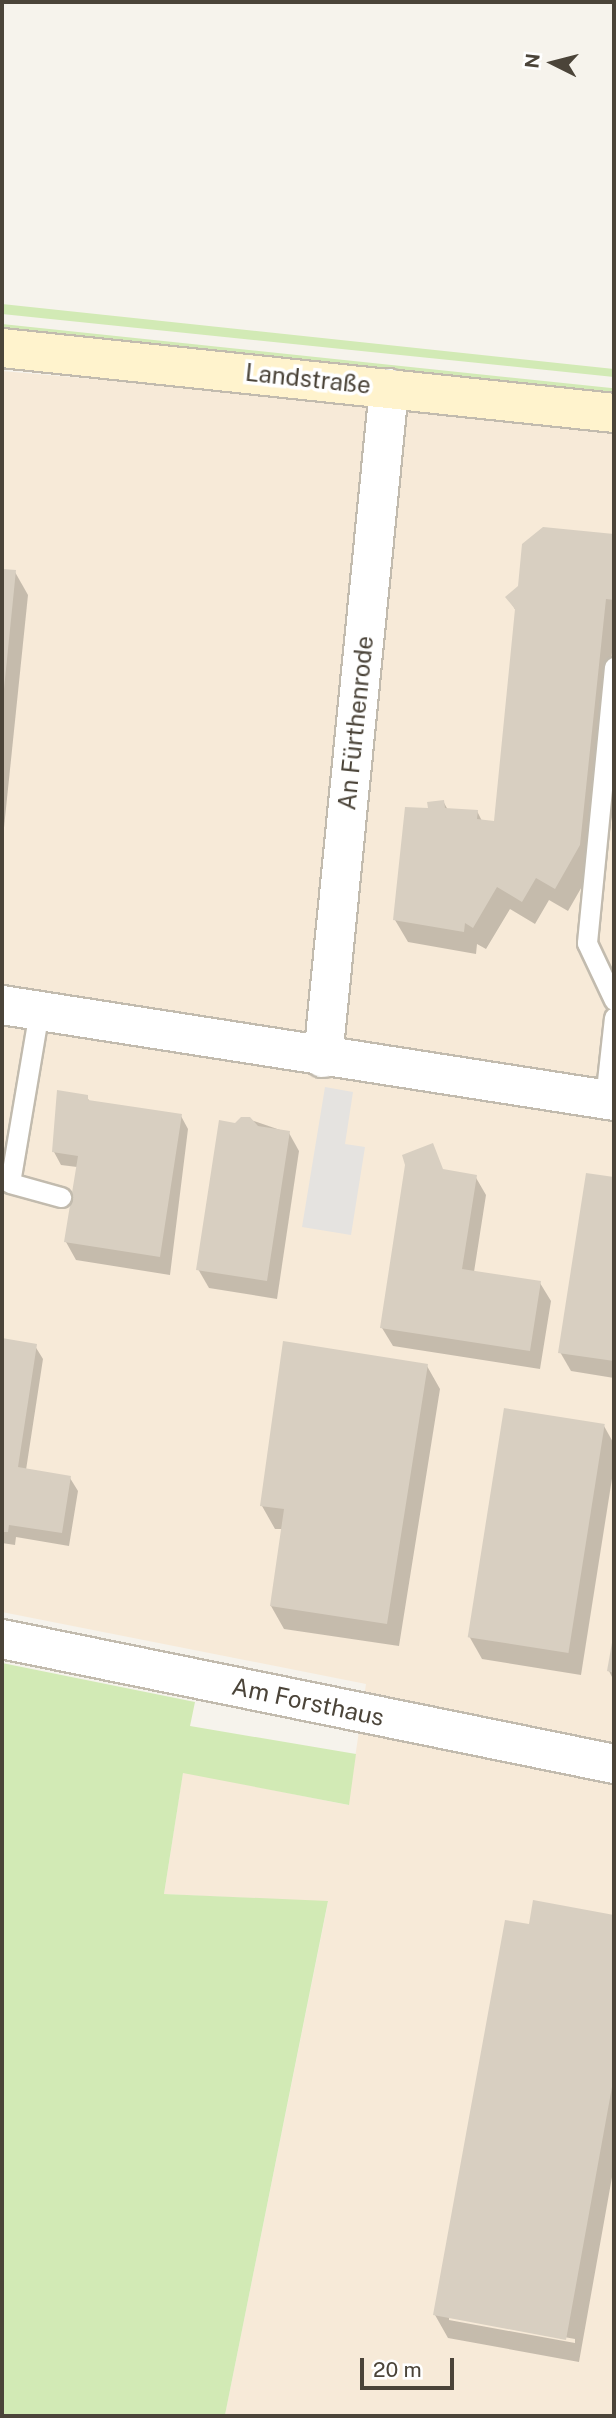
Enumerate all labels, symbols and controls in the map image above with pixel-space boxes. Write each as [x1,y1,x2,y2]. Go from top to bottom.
north arrow [518,28,588,98]
text: N [520,52,544,69]
street label: Landstraße [244,358,372,400]
street label: An Fürthenrode [333,634,379,812]
street label: Am Forsthaus [229,1672,387,1732]
scale bar [364,2344,458,2388]
text: 20 m [373,2357,422,2382]

